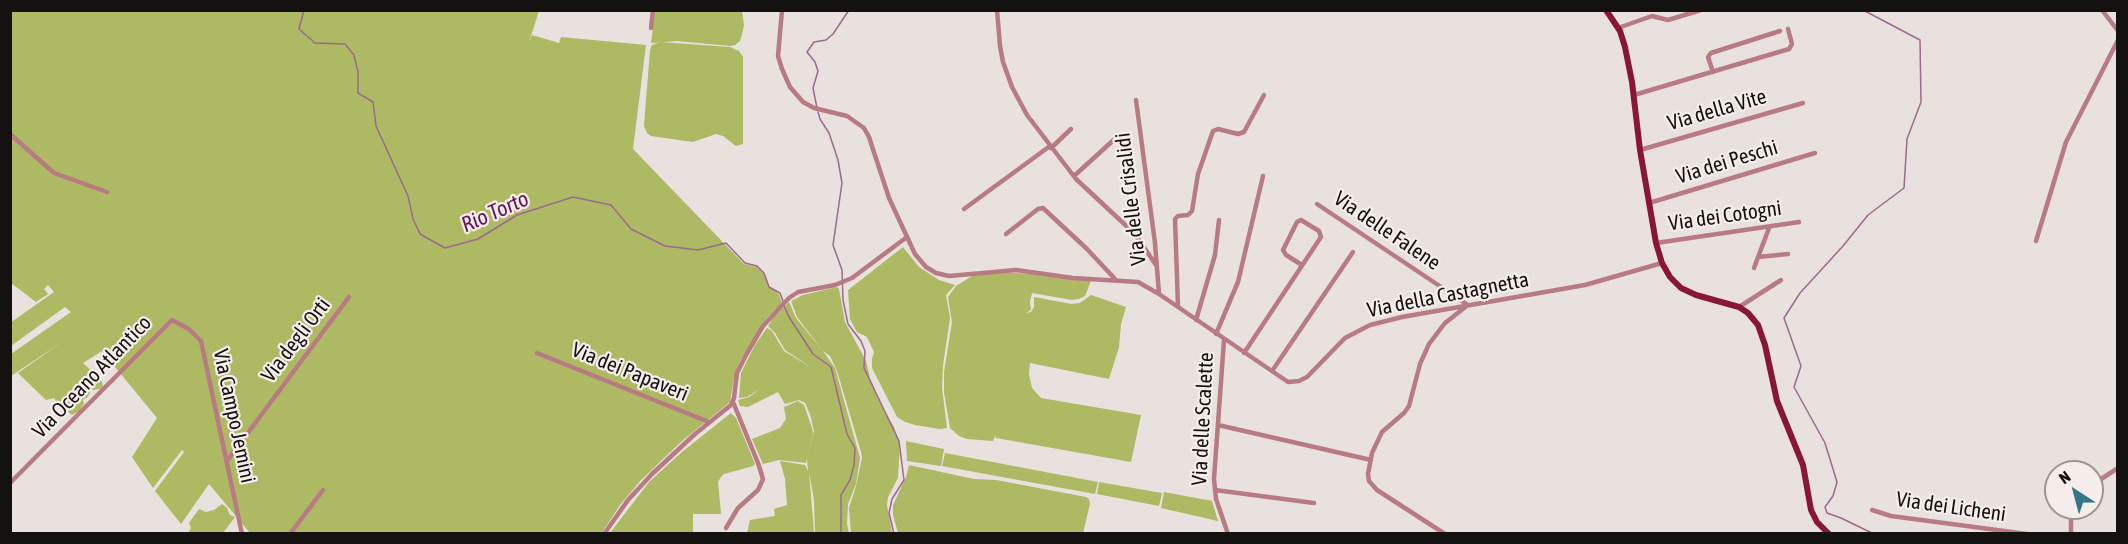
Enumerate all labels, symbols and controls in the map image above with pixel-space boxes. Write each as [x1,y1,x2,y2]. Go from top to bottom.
street label: Via della Vite [1665,84,1769,136]
street label: Via delle Crisalidi [1110,131,1152,267]
street label: Via dei Peschi [1673,135,1781,189]
water label: Rio Torto [457,186,533,238]
street label: Via delle Falene [1329,186,1445,276]
street label: Via dei Cotogni [1667,196,1783,236]
street label: Via della Castagnetta [1365,267,1531,323]
street label: Via degli Orti [256,293,336,387]
street label: Via Oceano Atlantico [27,311,157,443]
street label: Via dei Papaveri [568,337,692,407]
street label: Via Campo Jemini [208,347,260,485]
street label: Via delle Scalette [1187,352,1219,486]
north arrow [2044,460,2104,520]
text: N [2055,467,2074,487]
street label: Via dei Licheni [1895,487,2007,527]

